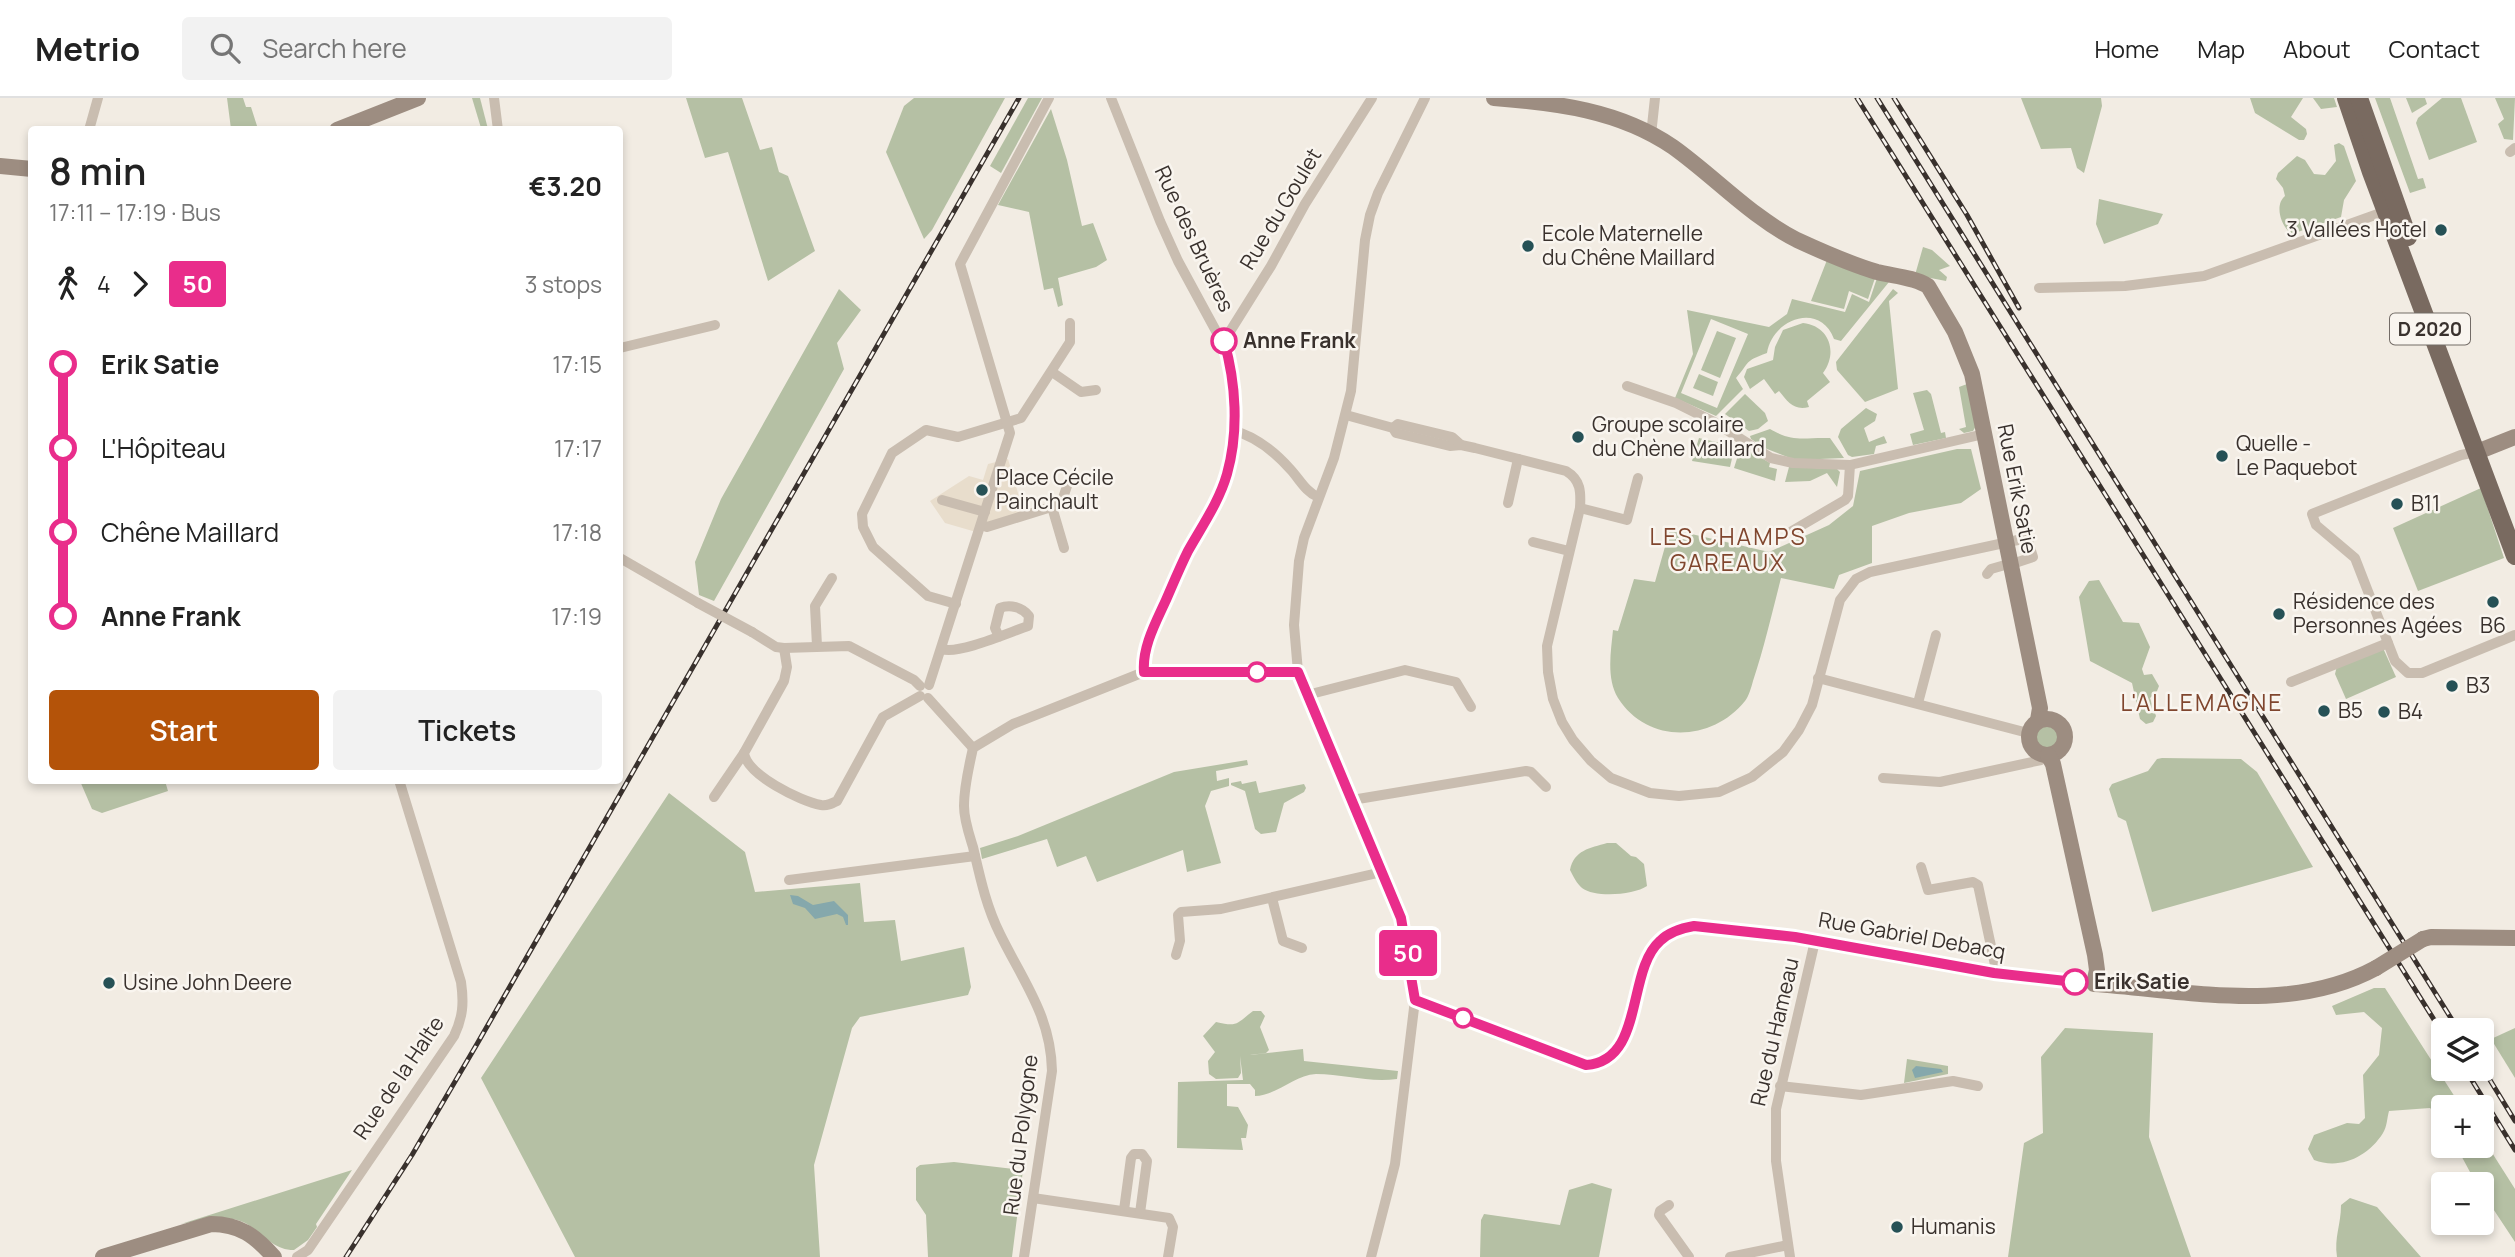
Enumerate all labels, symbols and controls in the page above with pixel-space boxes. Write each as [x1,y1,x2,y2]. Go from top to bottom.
search box [182,17,672,80]
text: Metrio [35,26,140,71]
icon: search [206,29,244,67]
text: Search here [262,30,407,66]
text: Home [2094,32,2159,65]
text: Map [2197,32,2245,65]
text: About [2283,32,2351,65]
text: Contact [2389,32,2480,65]
street label: Rue du Goulet [1233,143,1327,274]
text: 8 min [49,144,146,196]
street label: Rue des Bruères [1149,161,1241,316]
text: €3.20 [529,168,602,204]
text: 17:11 – 17:19 · Bus [49,196,221,228]
place label: 3 Vallées Hotel [2286,215,2427,243]
place label: Ecole Maternelle du Chêne Maillard [1542,219,1715,271]
marker: 3 Vallées Hotel [2433,222,2449,238]
marker: Ecole Maternelle du Chêne Maillard [1520,238,1536,254]
icon: walk [49,265,87,303]
icon: forward [121,265,159,303]
text: 50 [183,267,212,300]
text: 4 [97,268,111,300]
text: 3 stops [525,268,602,300]
road number: D 2020 [2390,314,2470,344]
place label: Anne Frank [1243,326,1356,354]
marker: Anne Frank [1211,328,1237,354]
text: Erik Satie [101,346,219,382]
text: 17:15 [552,348,602,380]
place label: Groupe scolaire du Chène Maillard [1592,410,1765,462]
street label: Rue Erik Satie [1992,422,2044,556]
marker: Groupe scolaire du Chène Maillard [1570,429,1586,445]
place label: Quelle - Le Paquebot [2236,429,2358,481]
text: L'Hôpiteau [101,430,226,466]
text: 17:17 [554,432,602,464]
marker: Quelle - Le Paquebot [2214,448,2230,464]
place label: Place Cécile Painchault [996,463,1114,515]
marker: Place Cécile Painchault [974,482,990,498]
place label: B11 [2411,489,2440,517]
marker: B11 [2389,496,2405,512]
text: Chêne Maillard [101,514,279,550]
text: 17:18 [552,516,602,548]
district label: LES CHAMPS GAREAUX [1649,520,1807,578]
place label: Résidence des Personnes Agées [2293,587,2462,639]
marker: B6 [2485,594,2501,610]
text: Anne Frank [101,598,240,634]
text: 17:19 [551,600,602,632]
marker: Résidence des Personnes Agées [2271,606,2287,622]
place label: B6 [2480,611,2506,639]
unlabelled marker [1247,662,1267,682]
place label: B3 [2466,671,2491,699]
marker: B3 [2444,678,2460,694]
district label: L'ALLEMAGNE [2121,686,2283,718]
button: Start [49,690,319,770]
button: Tickets [333,690,602,770]
place label: B5 [2338,696,2363,724]
place label: B4 [2398,697,2423,725]
marker: B5 [2316,703,2332,719]
marker: B4 [2376,704,2392,720]
street label: Rue Gabriel Debacq [1816,905,2008,965]
line badge: 50 [1376,930,1440,976]
text: 50 [1393,936,1423,969]
street label: Rue du Hameau [1743,955,1805,1109]
place label: Erik Satie [2094,967,2190,995]
place label: Usine John Deere [123,968,292,996]
marker: Erik Satie [2062,969,2088,995]
marker: Usine John Deere [101,975,117,991]
unlabelled marker [1453,1008,1473,1028]
street label: Rue de la Halte [347,1010,450,1145]
map controls [2431,1018,2494,1235]
button: layers [2431,1018,2494,1081]
street label: Rue du Polygone [996,1053,1044,1217]
button: + [2431,1095,2494,1158]
button: − [2431,1172,2494,1235]
place label: Humanis [1911,1212,1996,1240]
marker: Humanis [1889,1219,1905,1235]

